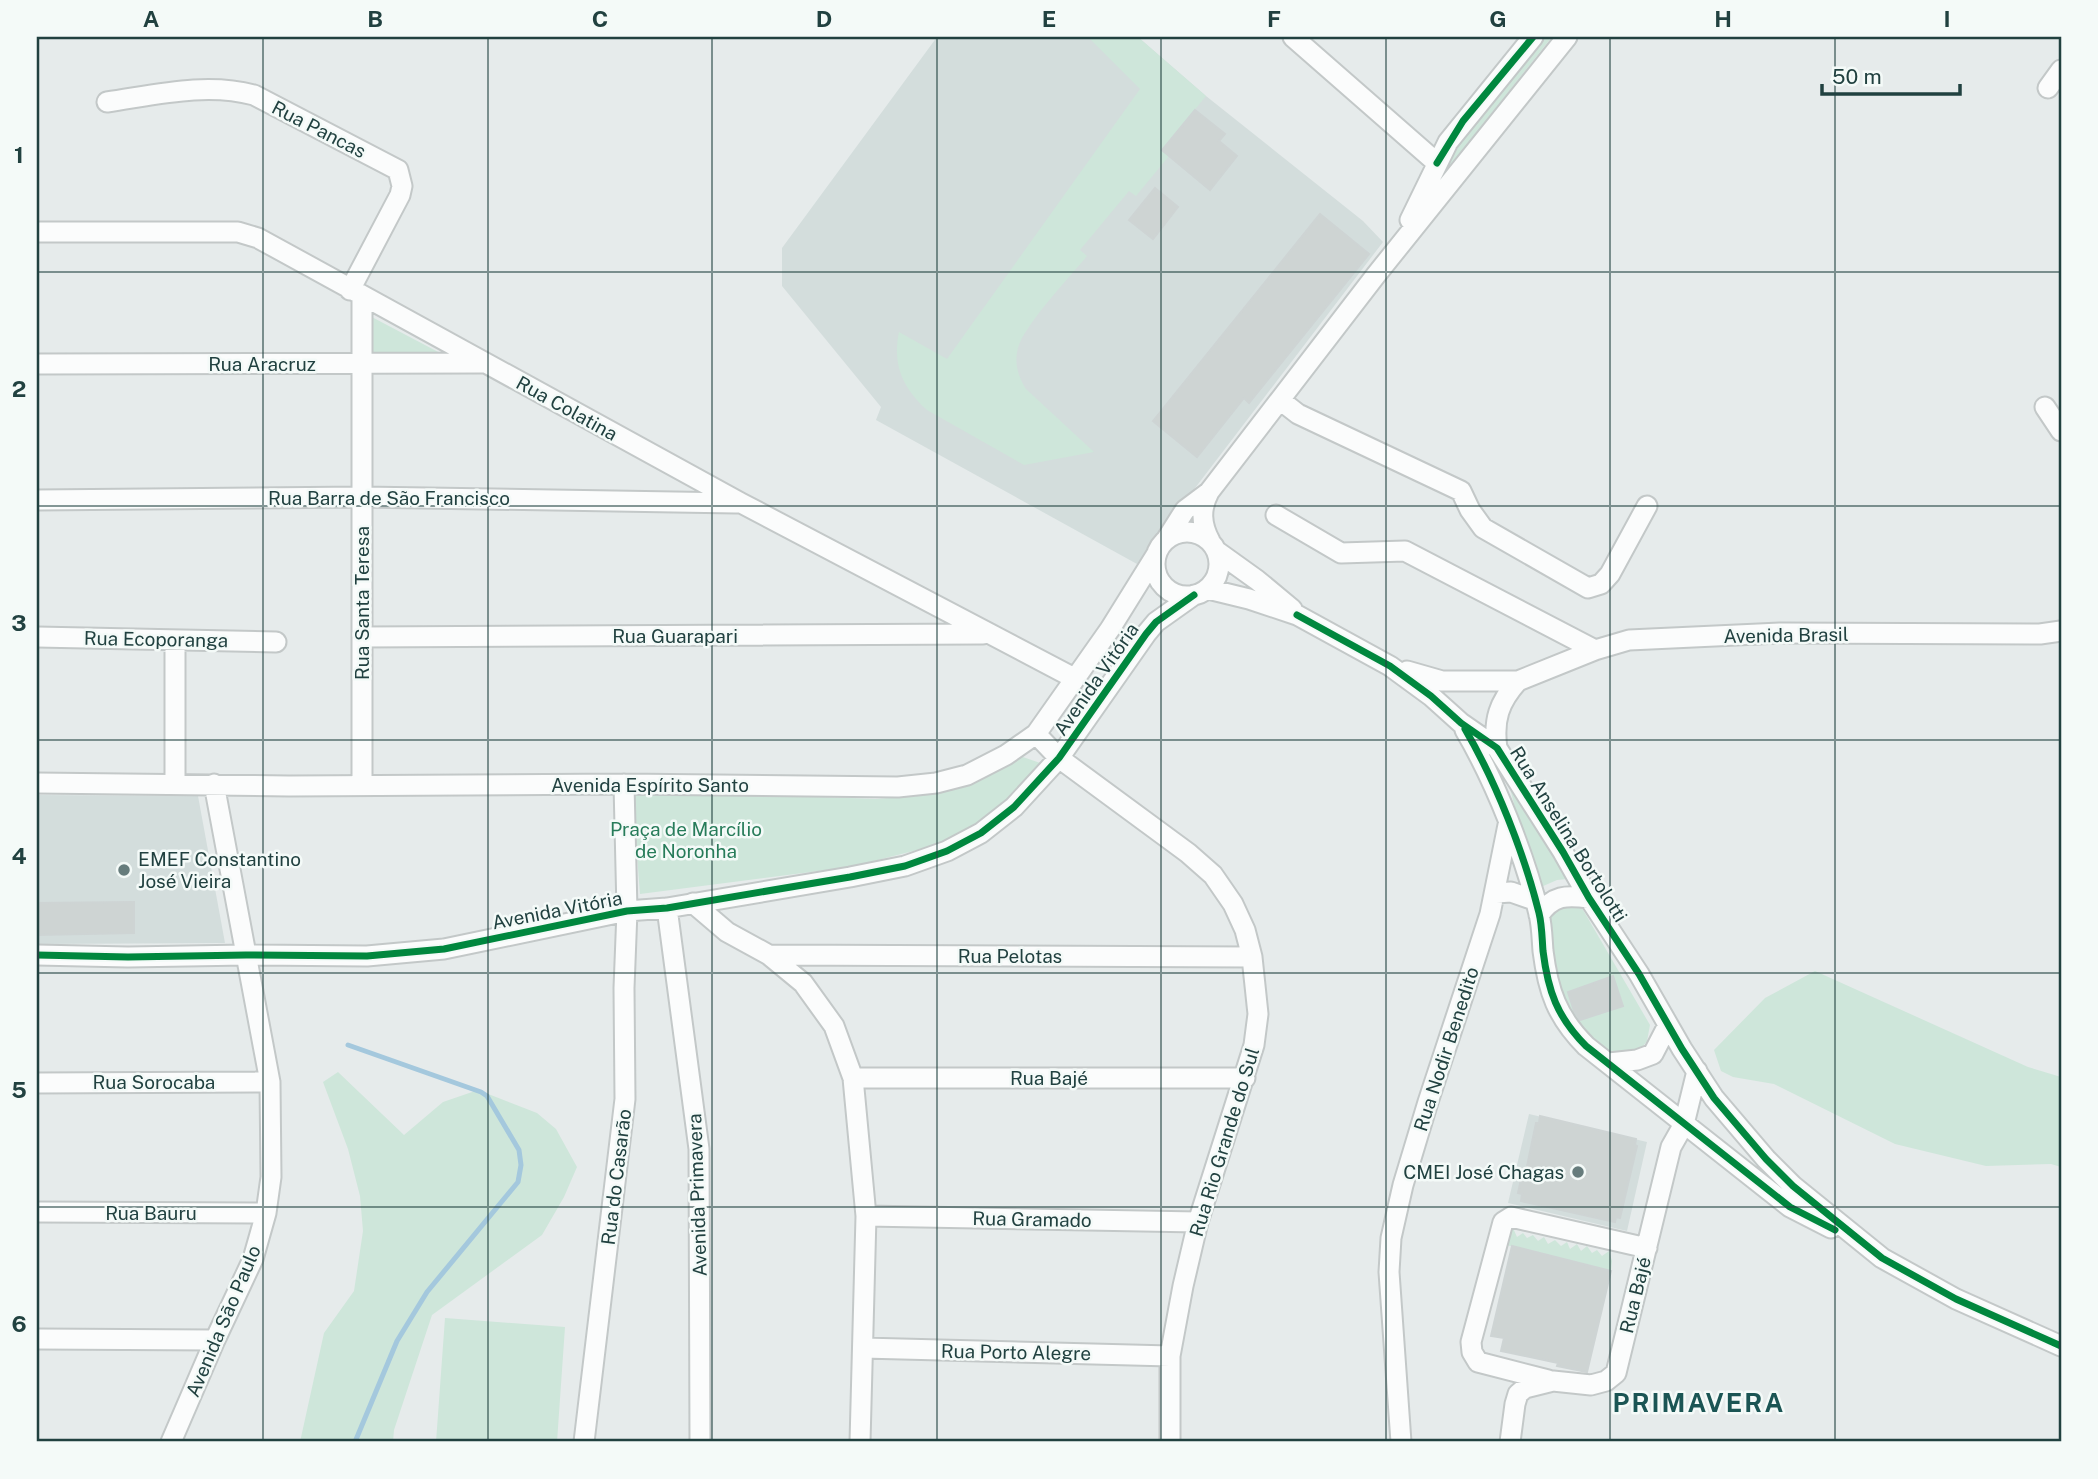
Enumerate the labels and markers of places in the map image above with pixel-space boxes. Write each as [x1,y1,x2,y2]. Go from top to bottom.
place label: EMEF Constantino José Vieira [138,848,301,892]
marker: EMEF Constantino José Vieira [116,862,132,878]
place label: CMEI José Chagas [1403,1161,1564,1183]
marker: CMEI José Chagas [1570,1164,1586,1180]

